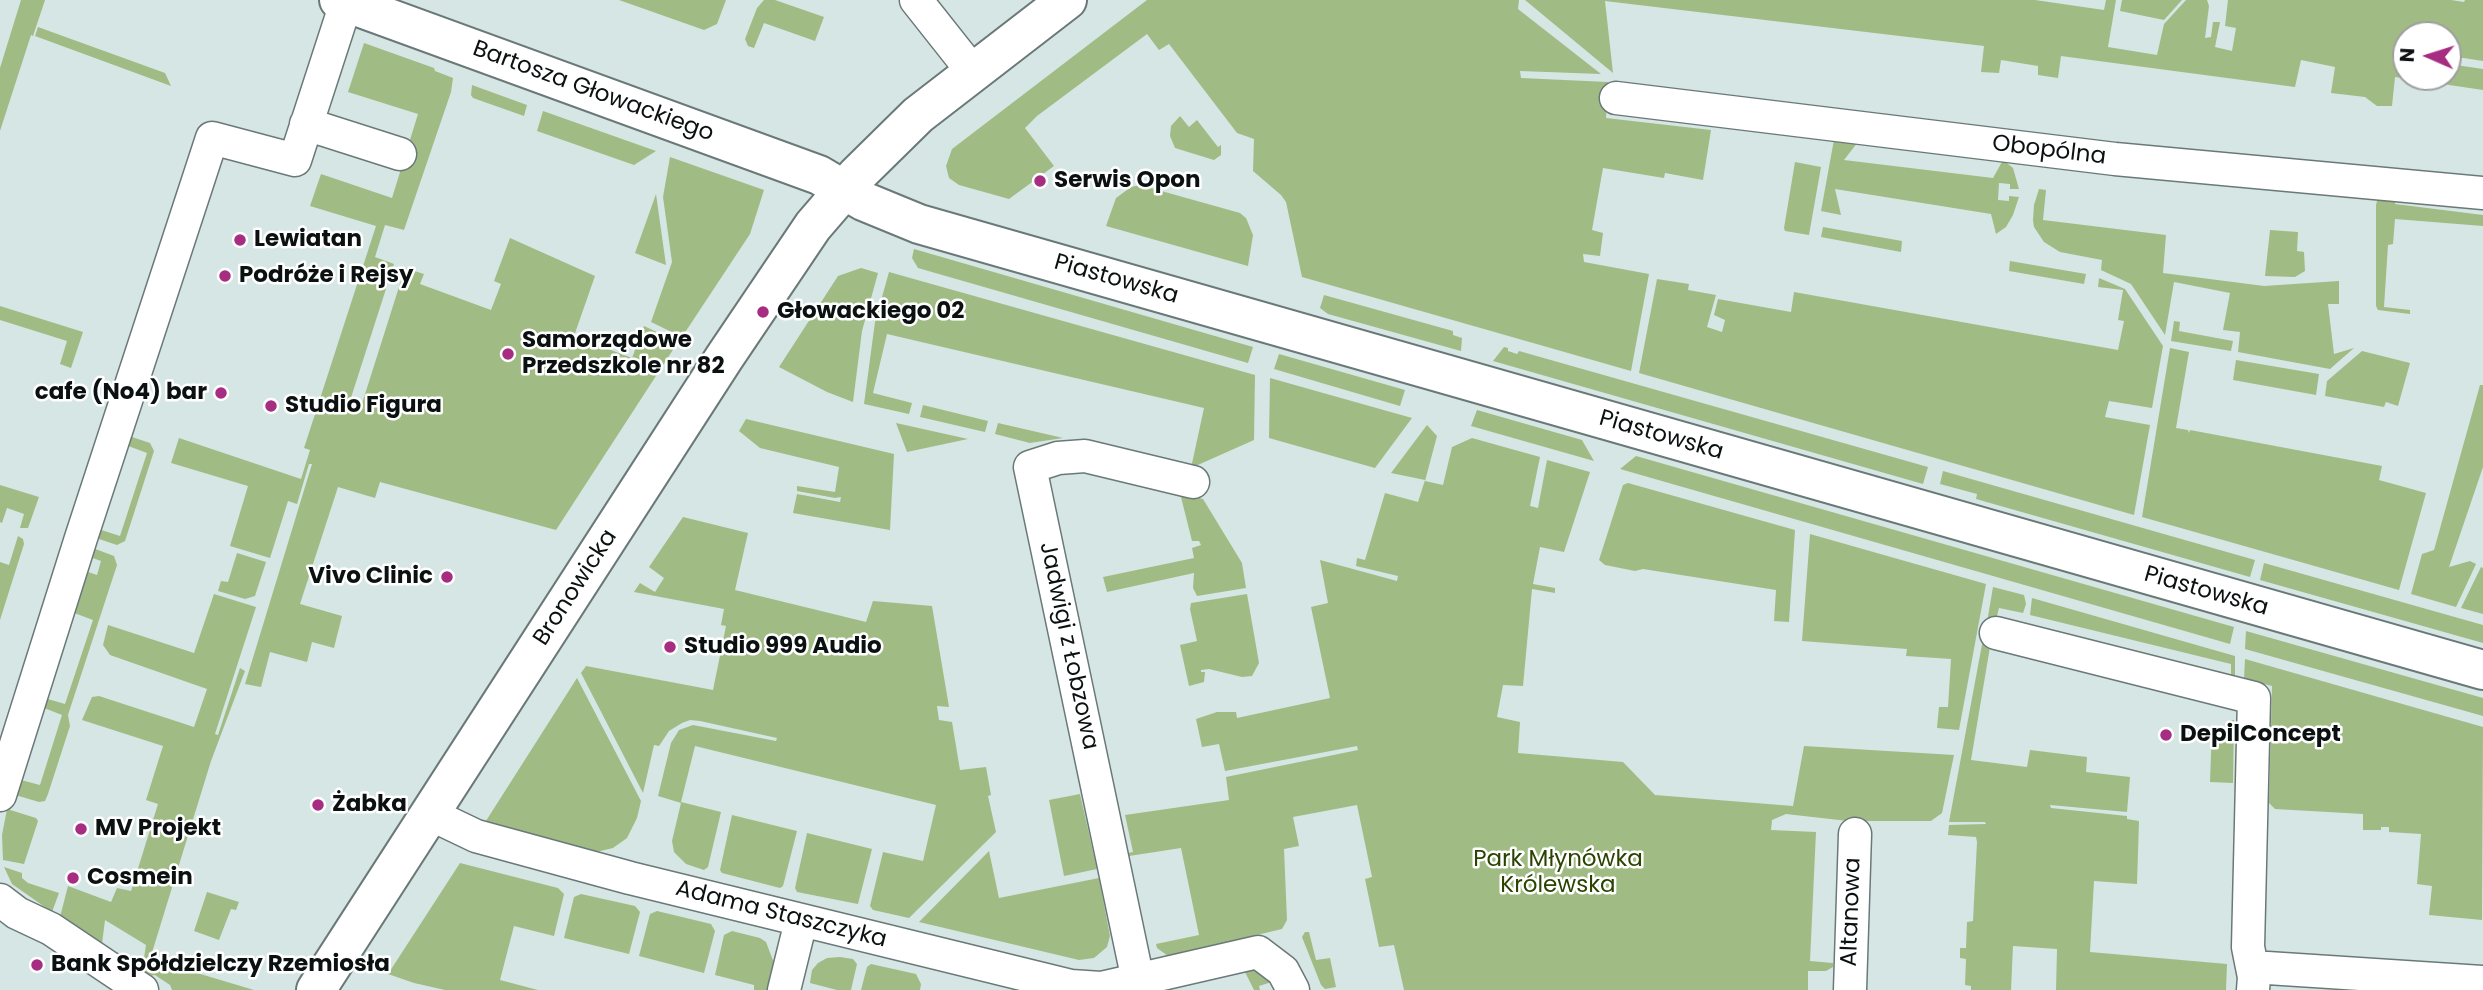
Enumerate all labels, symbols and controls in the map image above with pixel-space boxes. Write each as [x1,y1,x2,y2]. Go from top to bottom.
north arrow [2392,21,2462,91]
street label: Bartosza Głowackiego [469,36,717,148]
text: N [2394,47,2421,63]
street label: Obopólna [1990,130,2108,172]
place label: Serwis Opon [1054,167,1200,195]
marker: Serwis Opon [1032,173,1048,189]
place label: Lewiatan [254,226,362,254]
marker: Lewiatan [232,232,248,248]
street label: Piastowska [1051,249,1181,311]
place label: Podróże i Rejsy [239,262,414,290]
marker: Podróże i Rejsy [217,268,233,284]
place label: Głowackiego 02 [777,298,964,326]
marker: Głowackiego 02 [755,304,771,320]
place label: Samorządowe Przedszkole nr 82 [522,327,725,381]
marker: Samorządowe Przedszkole nr 82 [500,346,516,362]
place label: cafe (No4) bar [35,379,207,407]
marker: cafe (No4) bar [213,385,229,401]
place label: Studio Figura [285,392,442,420]
marker: Studio Figura [263,398,279,414]
street label: Piastowska [1596,405,1726,467]
street label: Bronowicka [528,525,624,651]
street label: Jadwigi z Łobzowa [1032,540,1104,752]
street label: Piastowska [2141,561,2271,623]
place label: Vivo Clinic [308,563,433,591]
marker: Vivo Clinic [439,569,455,585]
place label: Studio 999 Audio [684,633,882,661]
marker: Studio 999 Audio [662,639,678,655]
place label: DepilConcept [2180,721,2341,749]
marker: DepilConcept [2158,727,2174,743]
place label: Żabka [332,791,407,819]
marker: Żabka [310,797,326,813]
place label: MV Projekt [95,815,221,843]
marker: MV Projekt [73,821,89,837]
park label: Park Młynówka Królewska [1473,846,1643,900]
street label: Altanowa [1836,857,1868,967]
place label: Cosmein [87,864,193,892]
marker: Cosmein [65,870,81,886]
street label: Adama Staszczyka [673,875,889,955]
place label: Bank Spółdzielczy Rzemiosła [51,951,390,979]
marker: Bank Spółdzielczy Rzemiosła [29,957,45,973]

